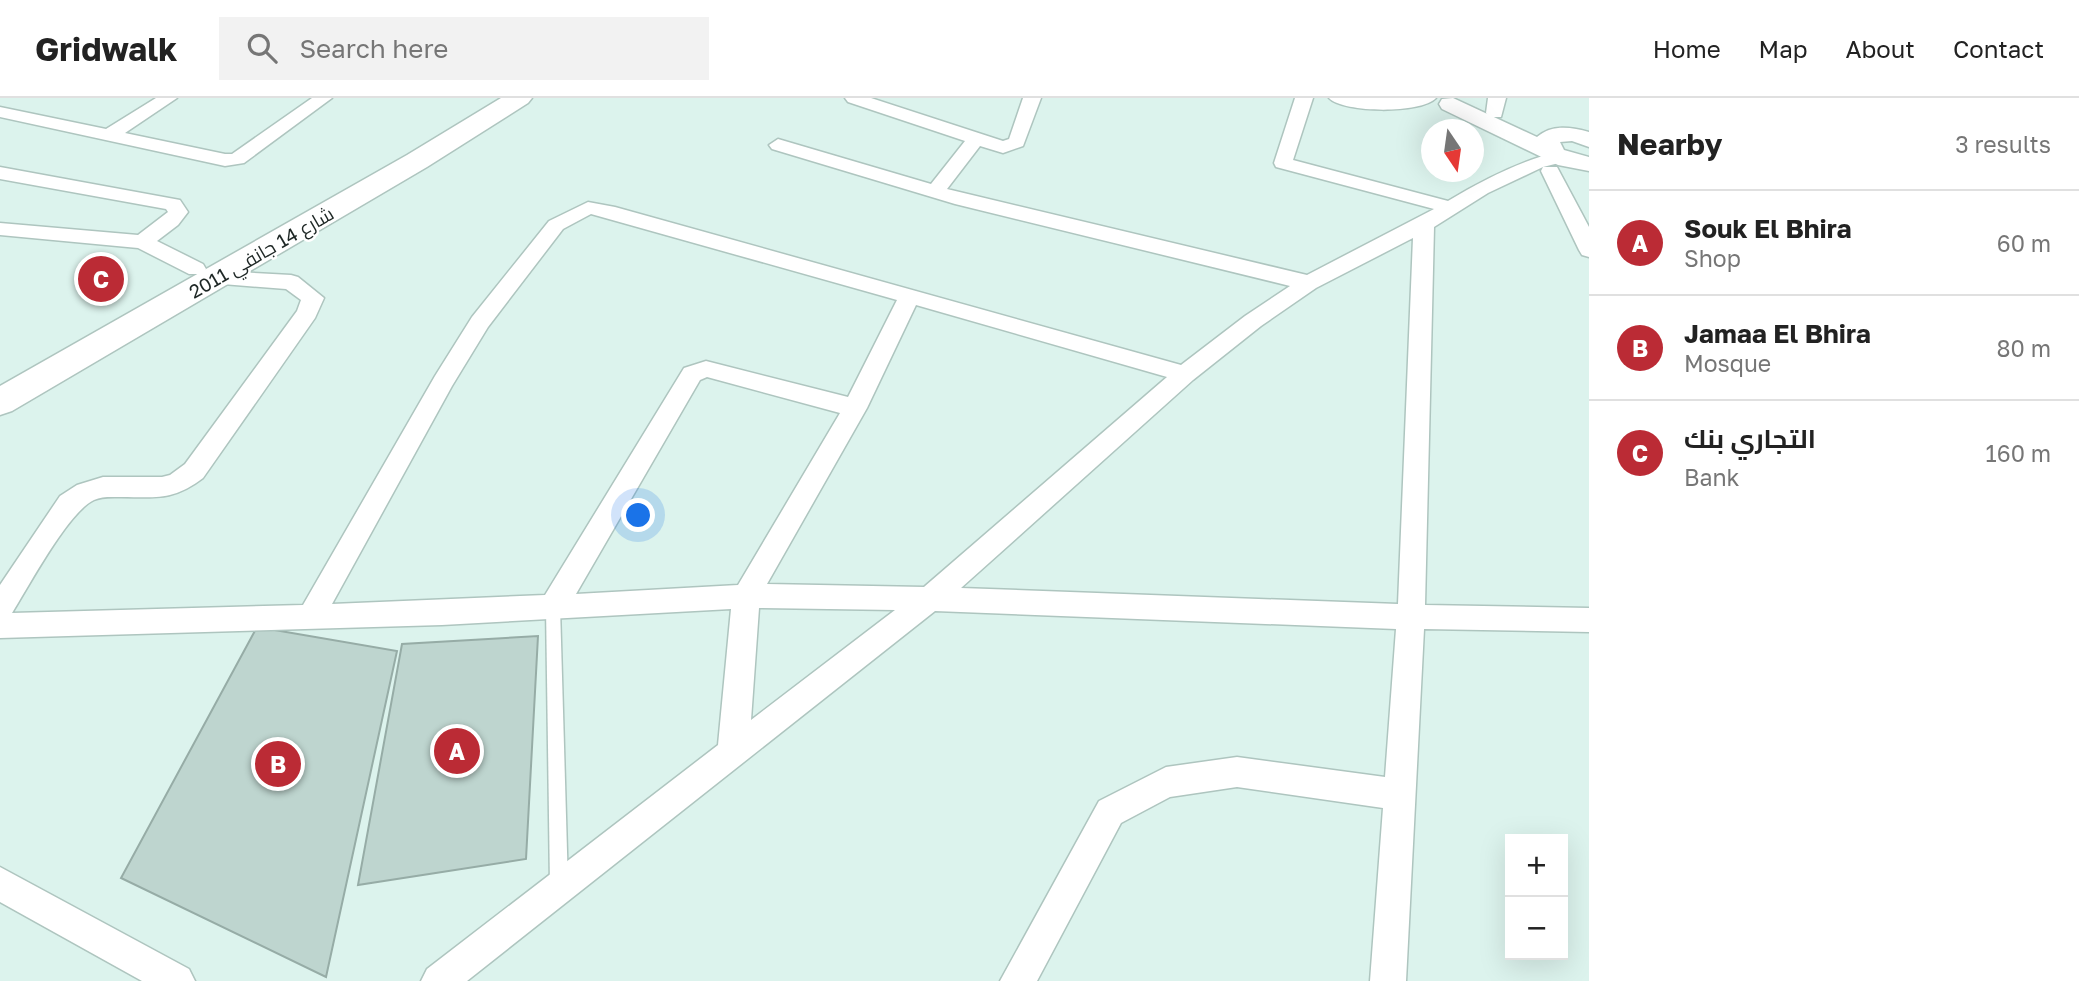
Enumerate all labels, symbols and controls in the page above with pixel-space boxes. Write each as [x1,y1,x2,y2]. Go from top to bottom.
search box [219,17,709,80]
text: Gridwalk [35,29,177,68]
icon: search [243,29,281,67]
text: Search here [299,33,448,64]
text: Home [1653,34,1721,63]
text: Map [1759,34,1808,63]
text: About [1846,34,1915,63]
text: Contact [1953,34,2044,63]
north arrow [1421,119,1484,182]
text: Nearby [1617,126,1722,162]
text: 3 results [1955,130,2051,158]
street label: شارع 14 جانفي 2011 [185,201,339,306]
text: Souk El Bhira [1684,213,1852,244]
text: A [1632,229,1648,257]
text: 60 m [1997,229,2051,257]
text: Shop [1684,244,1741,272]
pin: C [78,253,124,305]
text: Jamaa El Bhira [1684,318,1871,349]
text: B [1632,334,1648,362]
text: 80 m [1997,334,2051,362]
text: Mosque [1684,349,1771,377]
text: التجاري بنك [1684,423,1816,454]
text: C [1632,439,1648,467]
text: 160 m [1986,439,2051,467]
text: Bank [1684,463,1740,491]
your location [621,498,655,532]
pin: A [434,725,480,777]
pin: B [255,738,301,790]
map controls [1505,834,1568,960]
button: + [1505,834,1568,897]
button: − [1505,897,1568,960]

